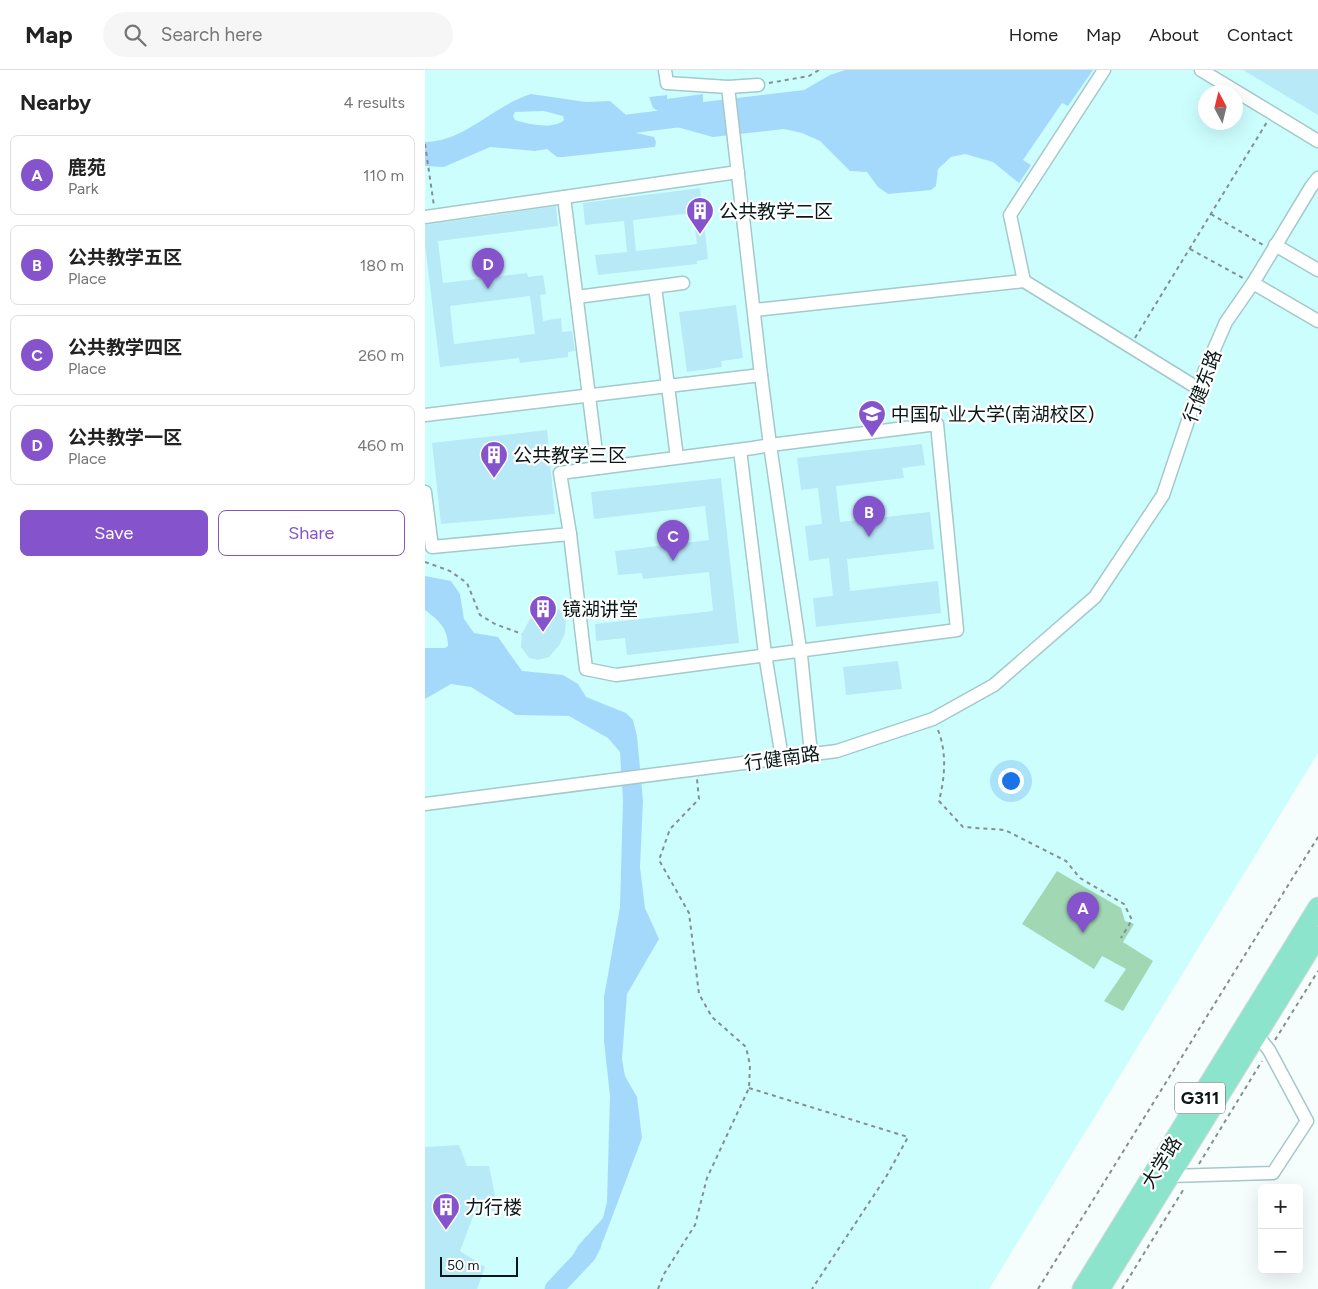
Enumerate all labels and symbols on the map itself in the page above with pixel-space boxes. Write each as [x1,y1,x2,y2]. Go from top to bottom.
north arrow [1198,85,1243,130]
building icon: 公共教学二区 [685,196,715,235]
place label: 公共教学二区 [719,200,833,223]
pin: D [472,248,504,289]
street label: 行健东路 [1179,347,1226,426]
school or university icon: 中国矿业大学(南湖校区) [857,399,887,438]
place label: 中国矿业大学(南湖校区) [891,403,1094,426]
building icon: 公共教学三区 [479,440,509,479]
place label: 公共教学三区 [513,444,627,467]
pin: B [853,496,885,537]
pin: C [657,520,689,561]
building icon: 镜湖讲堂 [528,594,558,633]
place label: 镜湖讲堂 [562,598,638,621]
street label: 行健南路 [743,742,821,775]
your location [998,768,1024,794]
pin: A [1067,892,1099,933]
road number: G311 [1175,1082,1225,1114]
street label: 大学路 [1137,1132,1186,1193]
building icon: 力行楼 [431,1192,461,1231]
place label: 力行楼 [465,1196,522,1219]
scale bar [440,1254,517,1277]

